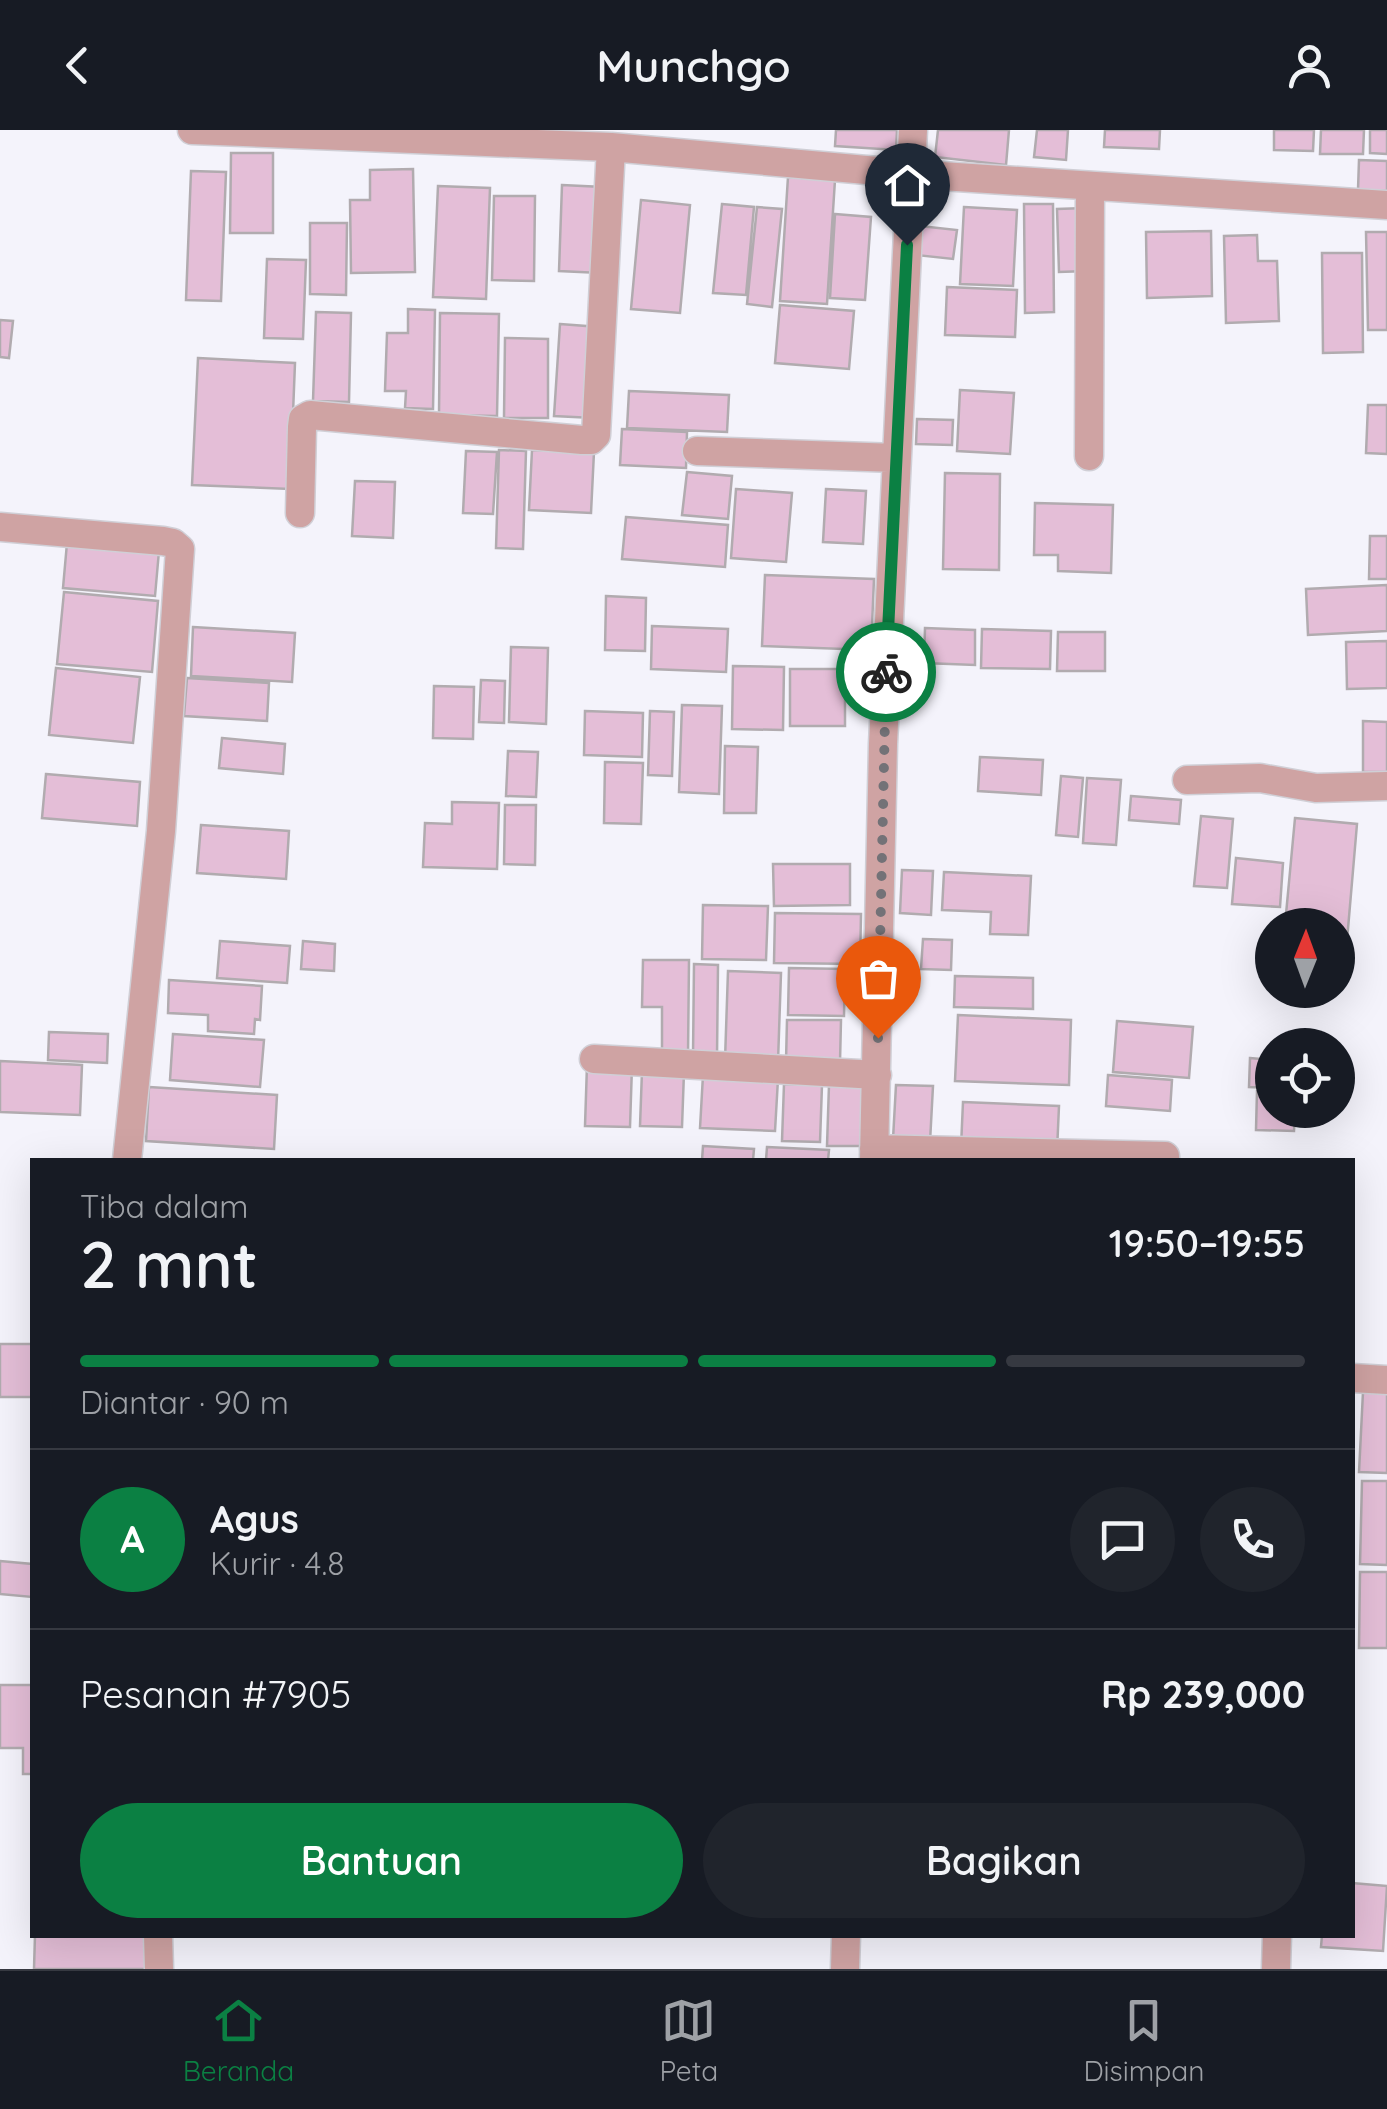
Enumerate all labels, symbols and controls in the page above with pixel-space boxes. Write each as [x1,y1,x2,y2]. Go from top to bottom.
text: Munchgo [596,37,791,93]
icon: back [50,38,105,93]
icon: person [1282,38,1337,93]
pin [865,143,950,246]
icon: home [880,158,935,213]
courier [836,622,936,722]
icon: bike [859,645,914,700]
north arrow [1255,908,1355,1008]
map controls [1255,908,1355,1128]
pin [836,936,921,1039]
icon: bag [851,951,906,1006]
button: locate [1255,1028,1355,1128]
text: Tiba dalam [80,1186,248,1226]
text: 19:50–19:55 [1109,1219,1305,1267]
text: 2 mnt [80,1223,258,1304]
text: Diantar · 90 m [80,1382,289,1422]
button: chat [1070,1487,1175,1592]
button: phone [1200,1487,1305,1592]
text: Agus [210,1495,299,1543]
text: A [120,1515,145,1563]
text: Kurir · 4.8 [210,1543,345,1583]
text: Pesanan #7905 [80,1670,351,1718]
text: Rp 239,000 [1101,1670,1305,1718]
button: Bantuan [80,1803,683,1918]
button: Bagikan [703,1803,1305,1918]
tab: Beranda [183,1993,294,2088]
tab: Peta [659,1993,718,2088]
tab: Disimpan [1083,1993,1204,2088]

